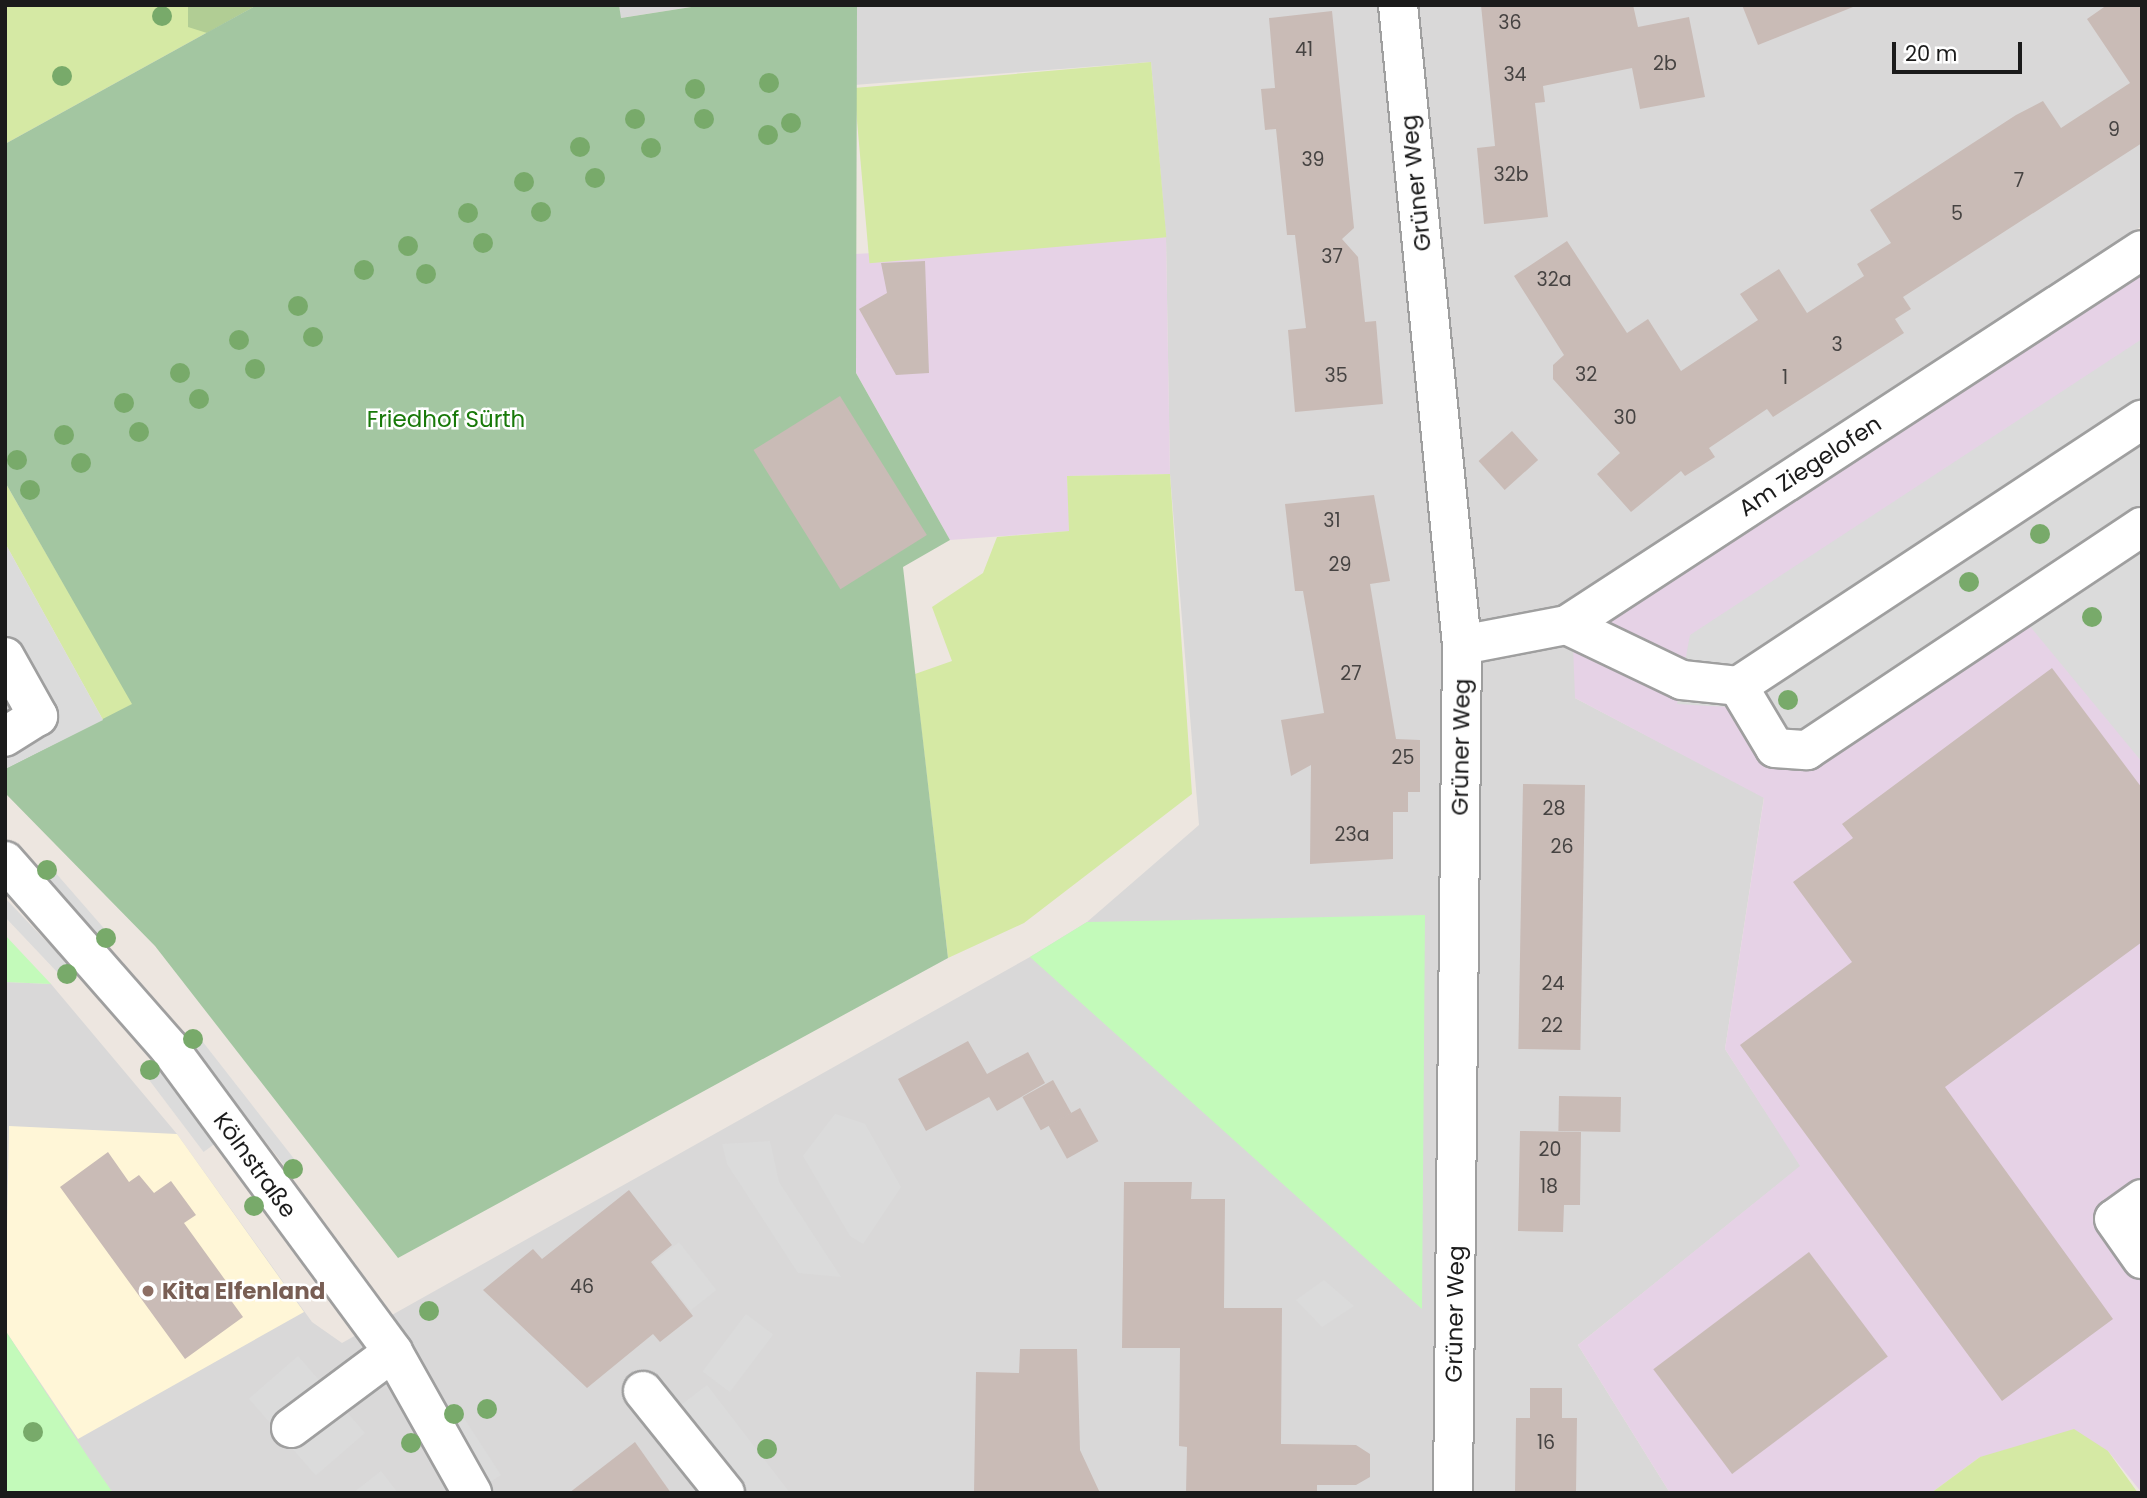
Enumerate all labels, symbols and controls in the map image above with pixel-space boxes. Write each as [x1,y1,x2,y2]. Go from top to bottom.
house number: 36 [1498,12,1522,34]
scale bar [1895,28,2024,72]
house number: 41 [1295,39,1313,61]
text: 20 m [1905,39,1958,68]
house number: 2b [1653,53,1677,75]
house number: 34 [1503,64,1527,86]
street label: Grüner Weg [1395,113,1437,253]
house number: 9 [2108,119,2120,141]
house number: 39 [1301,149,1325,171]
house number: 32b [1494,164,1528,186]
house number: 7 [2014,170,2024,192]
house number: 5 [1951,203,1963,225]
house number: 37 [1321,246,1343,268]
house number: 32a [1537,269,1571,291]
house number: 3 [1831,334,1843,356]
house number: 32 [1575,364,1597,386]
house number: 35 [1324,365,1348,387]
house number: 1 [1782,367,1788,389]
park label: Friedhof Sürth [367,405,525,433]
house number: 30 [1613,407,1637,429]
street label: Am Ziegelofen [1734,410,1886,522]
house number: 31 [1323,510,1341,532]
house number: 29 [1329,554,1351,576]
house number: 27 [1340,663,1362,685]
street label: Grüner Weg [1446,678,1476,816]
house number: 25 [1392,747,1414,769]
house number: 28 [1543,798,1565,820]
house number: 23a [1335,824,1369,846]
house number: 26 [1551,836,1573,858]
house number: 24 [1542,973,1564,995]
house number: 22 [1541,1015,1563,1037]
street label: Kölnstraße [208,1107,302,1223]
house number: 20 [1539,1139,1561,1161]
house number: 18 [1540,1176,1558,1198]
street label: Grüner Weg [1440,1245,1470,1383]
house number: 46 [570,1276,594,1298]
place label: Kita Elfenland [162,1277,325,1305]
marker: Kita Elfenland [140,1283,156,1299]
house number: 16 [1537,1432,1555,1454]

